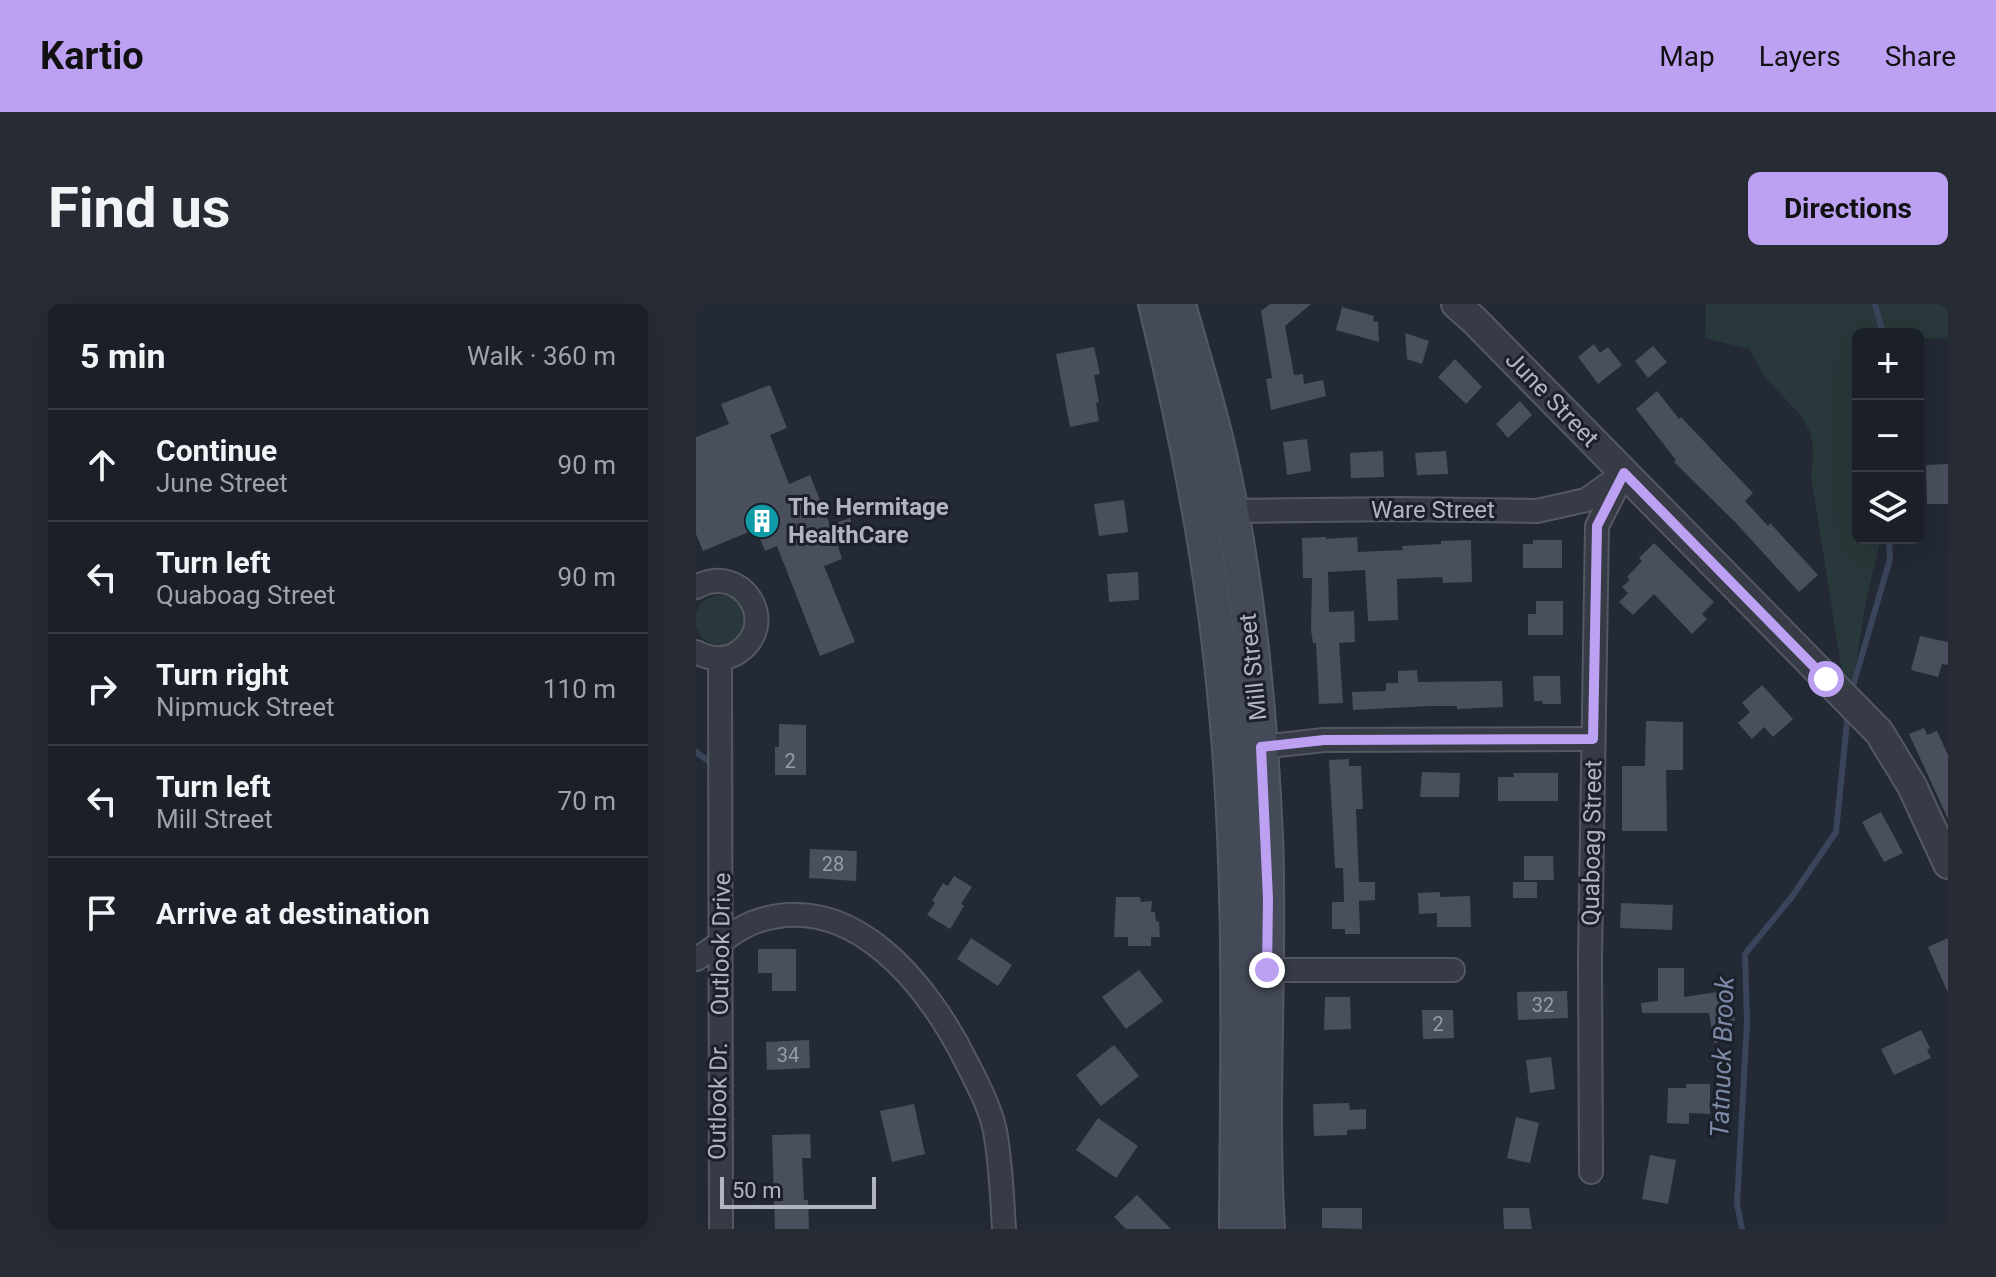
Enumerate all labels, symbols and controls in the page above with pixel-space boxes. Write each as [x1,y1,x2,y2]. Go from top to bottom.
text: Kartio [40,34,144,78]
text: Map [1659,40,1715,73]
text: Layers [1759,40,1841,73]
text: Share [1885,40,1956,73]
button: Directions [1748,172,1948,245]
text: Find us [48,175,231,241]
map controls [1852,328,1924,544]
button: + [1852,328,1924,400]
text: 5 min [80,336,165,376]
text: Walk · 360 m [467,341,616,371]
street label: June Street [1500,345,1604,453]
button: − [1852,400,1924,472]
text: Continue [156,433,277,468]
icon: ahead [80,443,124,487]
text: 90 m [558,450,616,480]
text: June Street [156,468,288,498]
button: layers [1852,472,1924,544]
place label: The Hermitage HealthCare [788,493,949,549]
street label: Ware Street [1371,496,1495,524]
building icon: The Hermitage HealthCare [743,502,781,540]
text: Turn left [156,545,271,580]
icon: left [80,555,124,599]
text: 90 m [558,562,616,592]
text: Quaboag Street [156,580,336,610]
street label: Mill Street [1233,612,1273,722]
text: Turn right [156,657,289,692]
route start [1808,661,1844,697]
icon: right [80,667,124,711]
text: 110 m [543,674,616,704]
text: Nipmuck Street [156,692,334,722]
house number: 2 [784,749,796,773]
street label: Quaboag Street [1577,760,1607,926]
text: Turn left [156,769,271,804]
icon: left [80,779,124,823]
text: 70 m [558,786,616,816]
text: Mill Street [156,804,273,834]
house number: 28 [822,852,844,876]
street label: Outlook Drive [706,872,736,1016]
icon: arrive [80,891,124,935]
text: Arrive at destination [156,896,430,931]
route end [1249,952,1285,988]
water label: Tatnuck Brook [1704,975,1740,1138]
house number: 32 [1532,993,1554,1017]
house number: 2 [1432,1012,1444,1036]
street label: Outlook Dr. [703,1042,733,1160]
house number: 34 [777,1043,799,1067]
scale bar [720,1173,876,1209]
text: 50 m [732,1178,781,1203]

